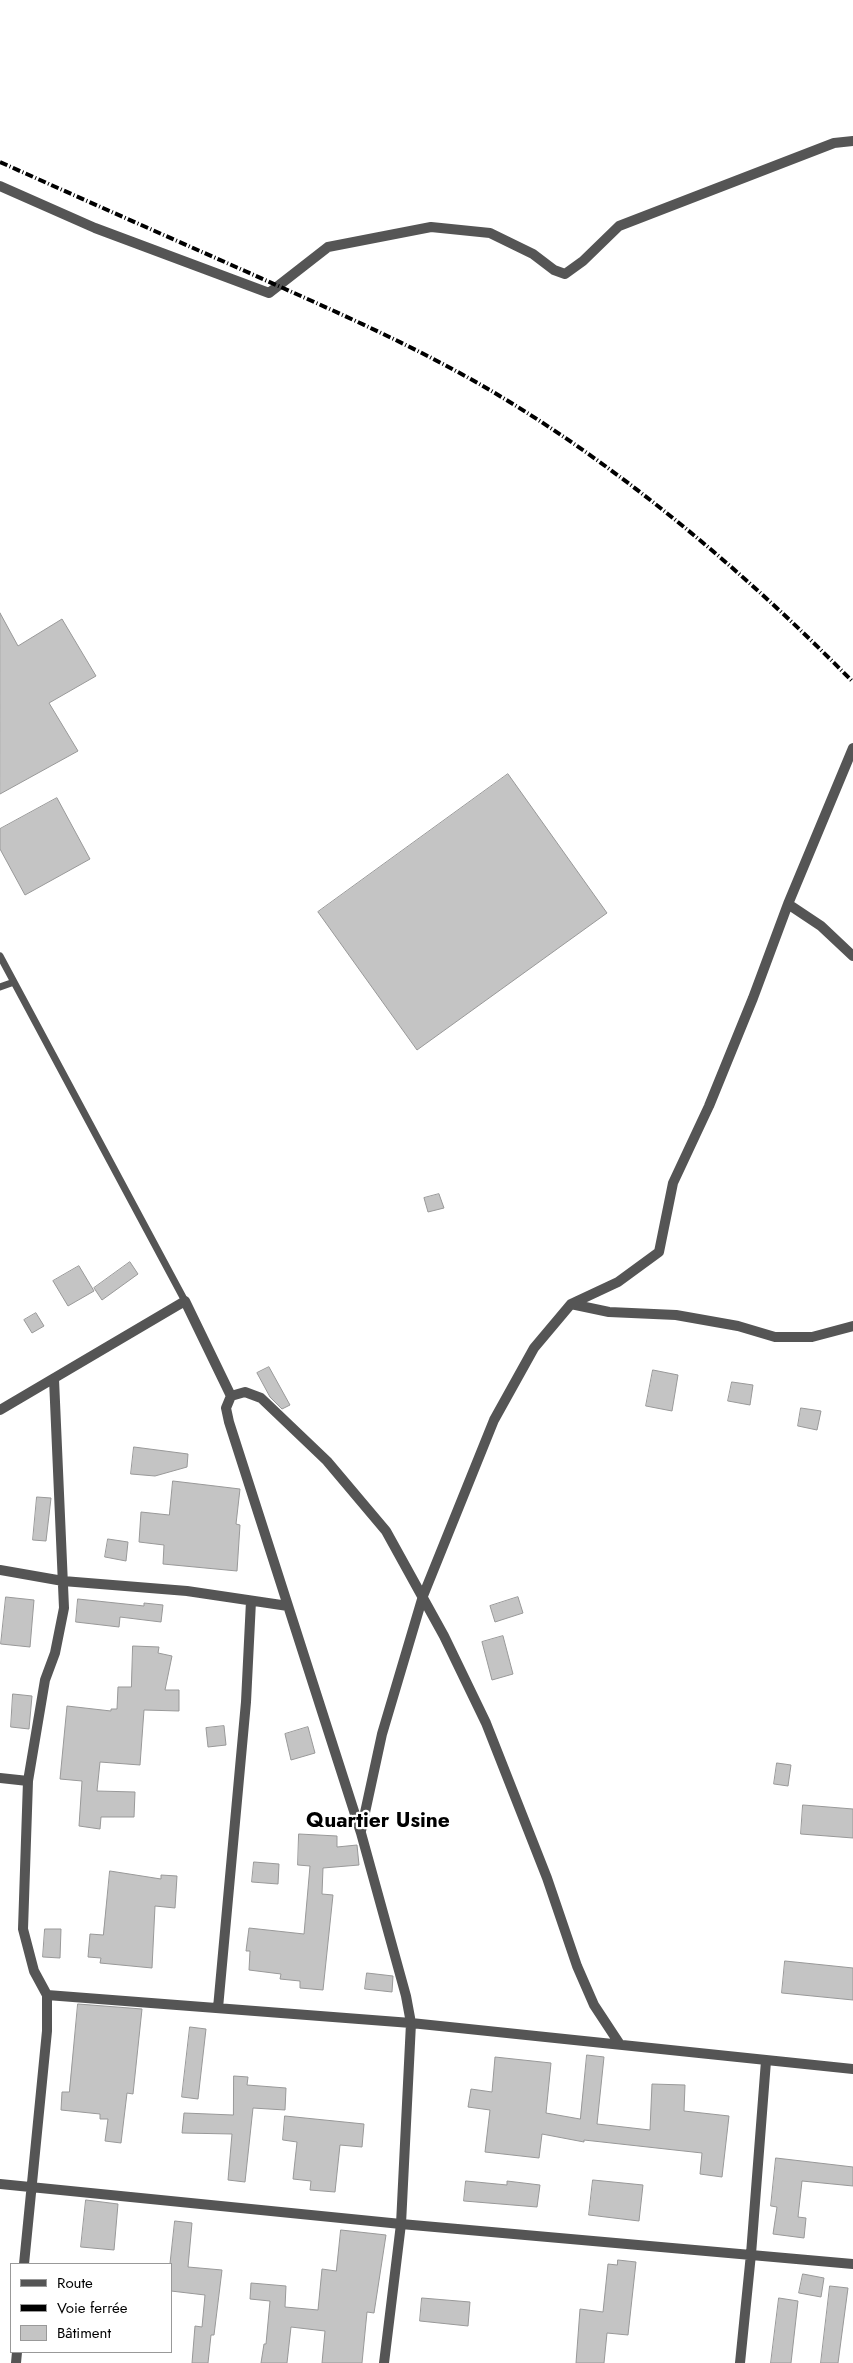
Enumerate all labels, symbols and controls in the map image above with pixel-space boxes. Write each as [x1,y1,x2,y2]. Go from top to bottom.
district label: Quartier Usine [306,1809,450,1835]
legend [10,2263,172,2353]
text: Route [57,2272,93,2294]
text: Voie ferrée [57,2297,128,2319]
text: Bâtiment [57,2322,111,2344]

